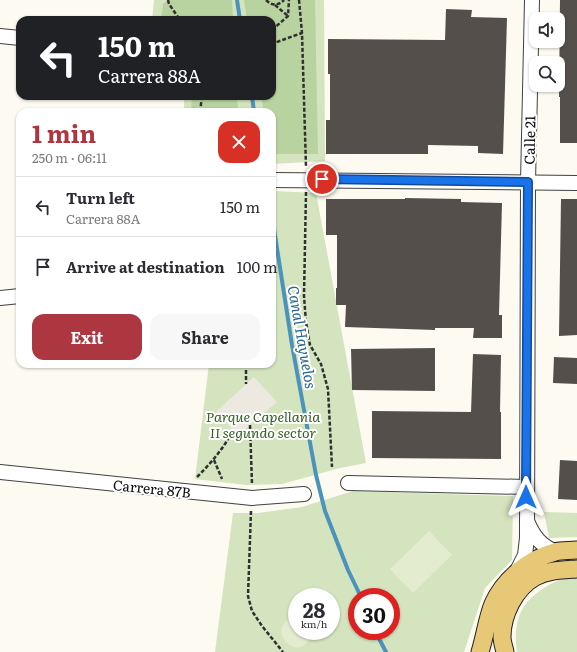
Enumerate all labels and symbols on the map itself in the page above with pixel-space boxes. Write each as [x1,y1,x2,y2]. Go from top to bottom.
street label: Calle 21 [519,115,539,165]
pin [305,162,339,196]
water label: Canal Hayuelos [283,284,323,390]
park label: Parque Capellania II segundo sector [206,406,320,442]
street label: Carrera 87B [112,474,192,502]
position arrow [505,476,547,518]
speed limit sign: 30 [348,588,400,640]

